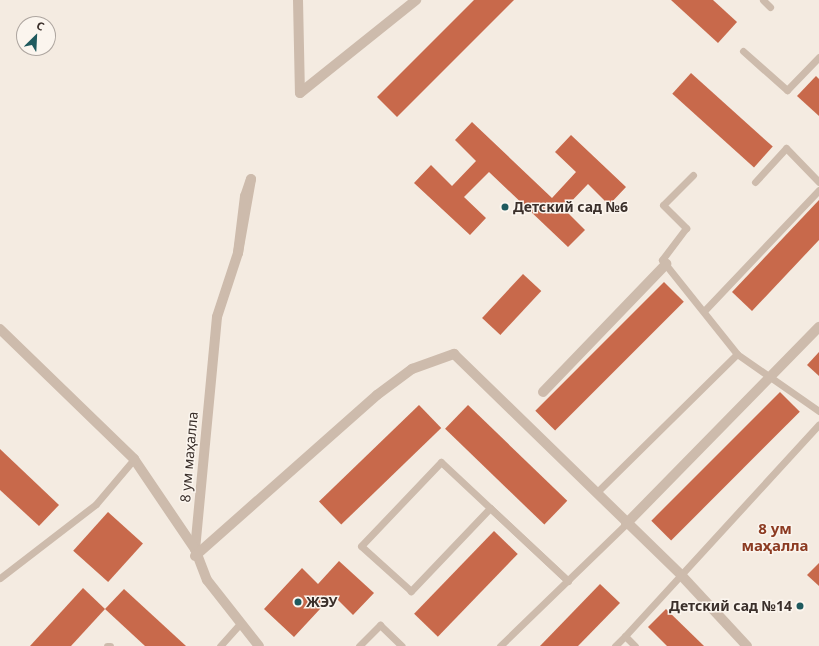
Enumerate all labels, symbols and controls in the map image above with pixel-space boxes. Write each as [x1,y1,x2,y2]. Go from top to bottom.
north arrow [16,16,56,56]
text: С [34,17,47,34]
place label: Детский сад №6 [513,199,628,215]
marker: Детский сад №6 [500,202,510,212]
street label: 8 ум маҳалла [177,411,201,503]
district label: 8 ум маҳалла [741,519,809,554]
place label: ЖЭУ [306,594,338,610]
marker: ЖЭУ [293,597,303,607]
place label: Детский сад №14 [669,598,792,614]
marker: Детский сад №14 [795,601,805,611]

